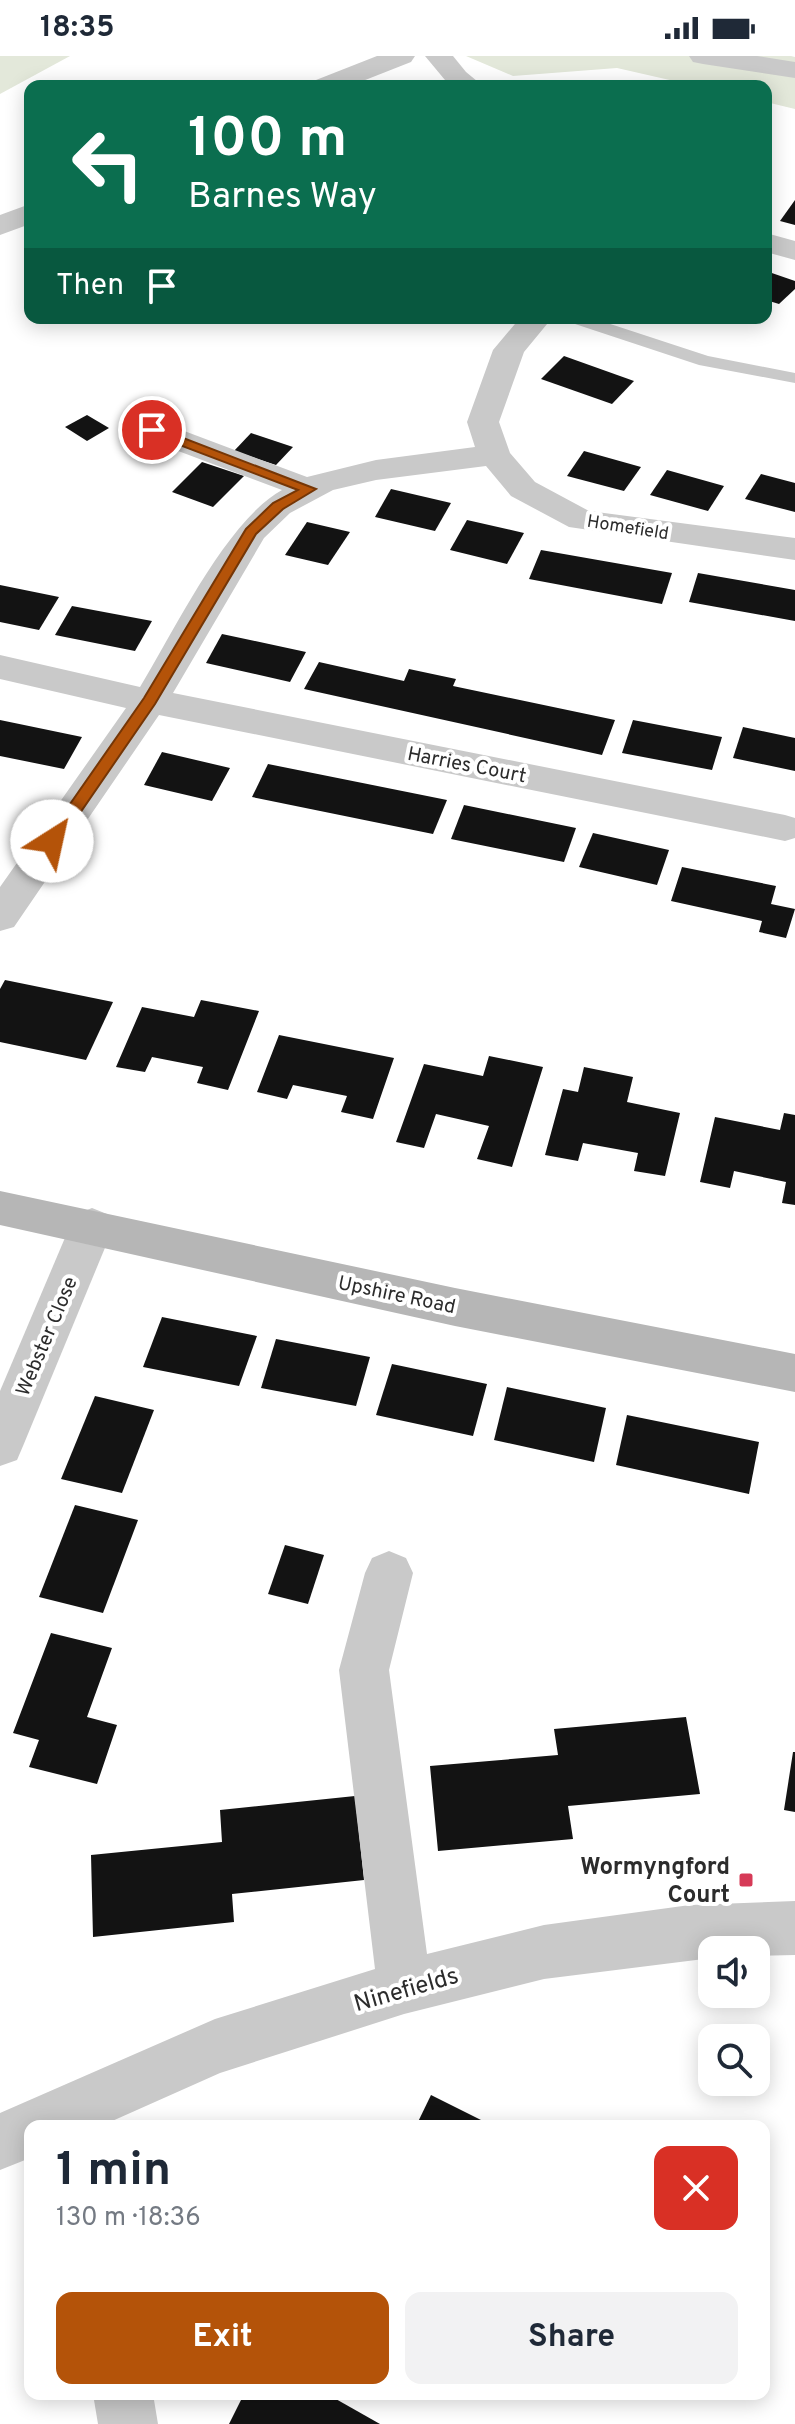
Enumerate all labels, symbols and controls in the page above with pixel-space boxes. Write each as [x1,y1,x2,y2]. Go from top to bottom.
text: 18:35 [40,10,114,47]
text: 100 m [188,106,347,176]
icon: left [56,112,160,216]
text: Barnes Way [188,175,377,221]
icon: arrive [140,264,184,308]
text: Then [56,268,124,305]
pin [118,396,186,464]
icon: arrive [130,408,174,452]
street label: Homefield [585,511,670,546]
street label: Harries Court [405,742,528,790]
position arrow [10,799,94,883]
street label: Upshire Road [335,1271,458,1321]
street label: Webster Close [11,1273,85,1400]
place label: Wormyngford Court [580,1853,730,1911]
marker: Wormyngford Court [737,1871,755,1889]
map controls [698,1936,770,2096]
button: sound [698,1936,770,2008]
street label: Ninefields [351,1962,462,2020]
button: search [698,2024,770,2096]
text: 1 min [56,2142,171,2202]
button: close [654,2146,738,2230]
text: 130 m · 18:36 [56,2202,201,2235]
button: Exit [56,2292,389,2384]
button: Share [405,2292,738,2384]

